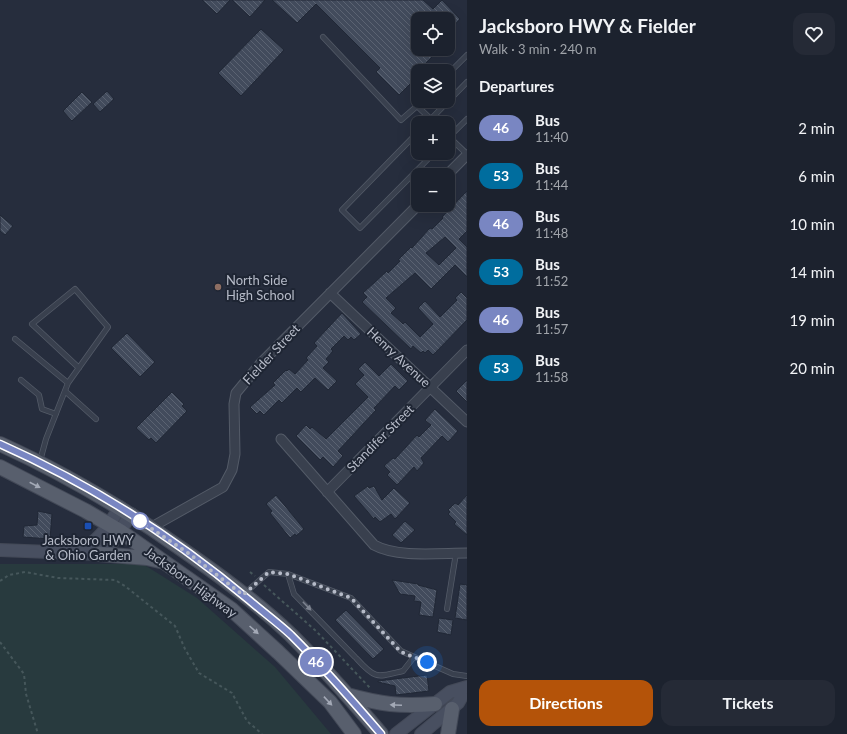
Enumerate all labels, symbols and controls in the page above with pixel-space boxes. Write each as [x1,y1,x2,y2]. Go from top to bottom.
map controls [411,12,455,212]
button: locate [411,12,455,56]
button: heart [793,13,835,55]
text: Jacksboro HWY & Fielder [479,14,696,37]
text: Walk · 3 min · 240 m [479,41,597,57]
button: layers [411,64,455,108]
text: Departures [479,77,554,95]
text: Bus [535,111,560,129]
button: + [411,116,455,160]
text: 46 [493,119,509,136]
text: 2 min [798,119,835,137]
text: 11:40 [535,129,568,145]
text: Bus [535,159,560,177]
text: 53 [493,167,509,184]
text: 6 min [798,167,835,185]
button: − [411,168,455,212]
text: 11:44 [535,177,568,193]
text: Bus [535,207,560,225]
text: 46 [493,215,509,232]
text: 10 min [789,215,835,233]
text: 11:48 [535,225,568,241]
text: Bus [535,255,560,273]
text: 53 [493,263,509,280]
text: 14 min [789,263,835,281]
place label: North Side High School [226,272,295,303]
text: 11:52 [535,273,568,289]
marker: North Side High School [213,282,223,292]
text: Bus [535,303,560,321]
text: 46 [493,311,509,328]
text: 19 min [789,311,835,329]
street label: Fielder Street [239,320,303,387]
text: 11:57 [535,321,568,337]
street label: Henry Avenue [364,324,434,391]
text: Bus [535,351,560,369]
text: 53 [493,359,509,376]
text: 20 min [789,359,835,377]
text: 11:58 [535,369,568,385]
street label: Standifer Street [343,401,417,475]
one-way arrow [29,482,41,488]
unlabelled marker [131,512,149,530]
marker: Jacksboro HWY & Ohio Garden [83,521,93,531]
place label: Jacksboro HWY & Ohio Garden [42,532,135,563]
street label: Jacksboro Highway [142,543,240,621]
one-way arrow [302,601,312,611]
one-way arrow [249,625,259,635]
line badge: 46 [298,649,334,675]
your location [417,652,437,672]
text: 46 [308,653,324,670]
button: Directions [479,680,653,726]
button: Tickets [661,680,835,726]
one-way arrow [323,696,332,706]
one-way arrow [390,702,402,709]

